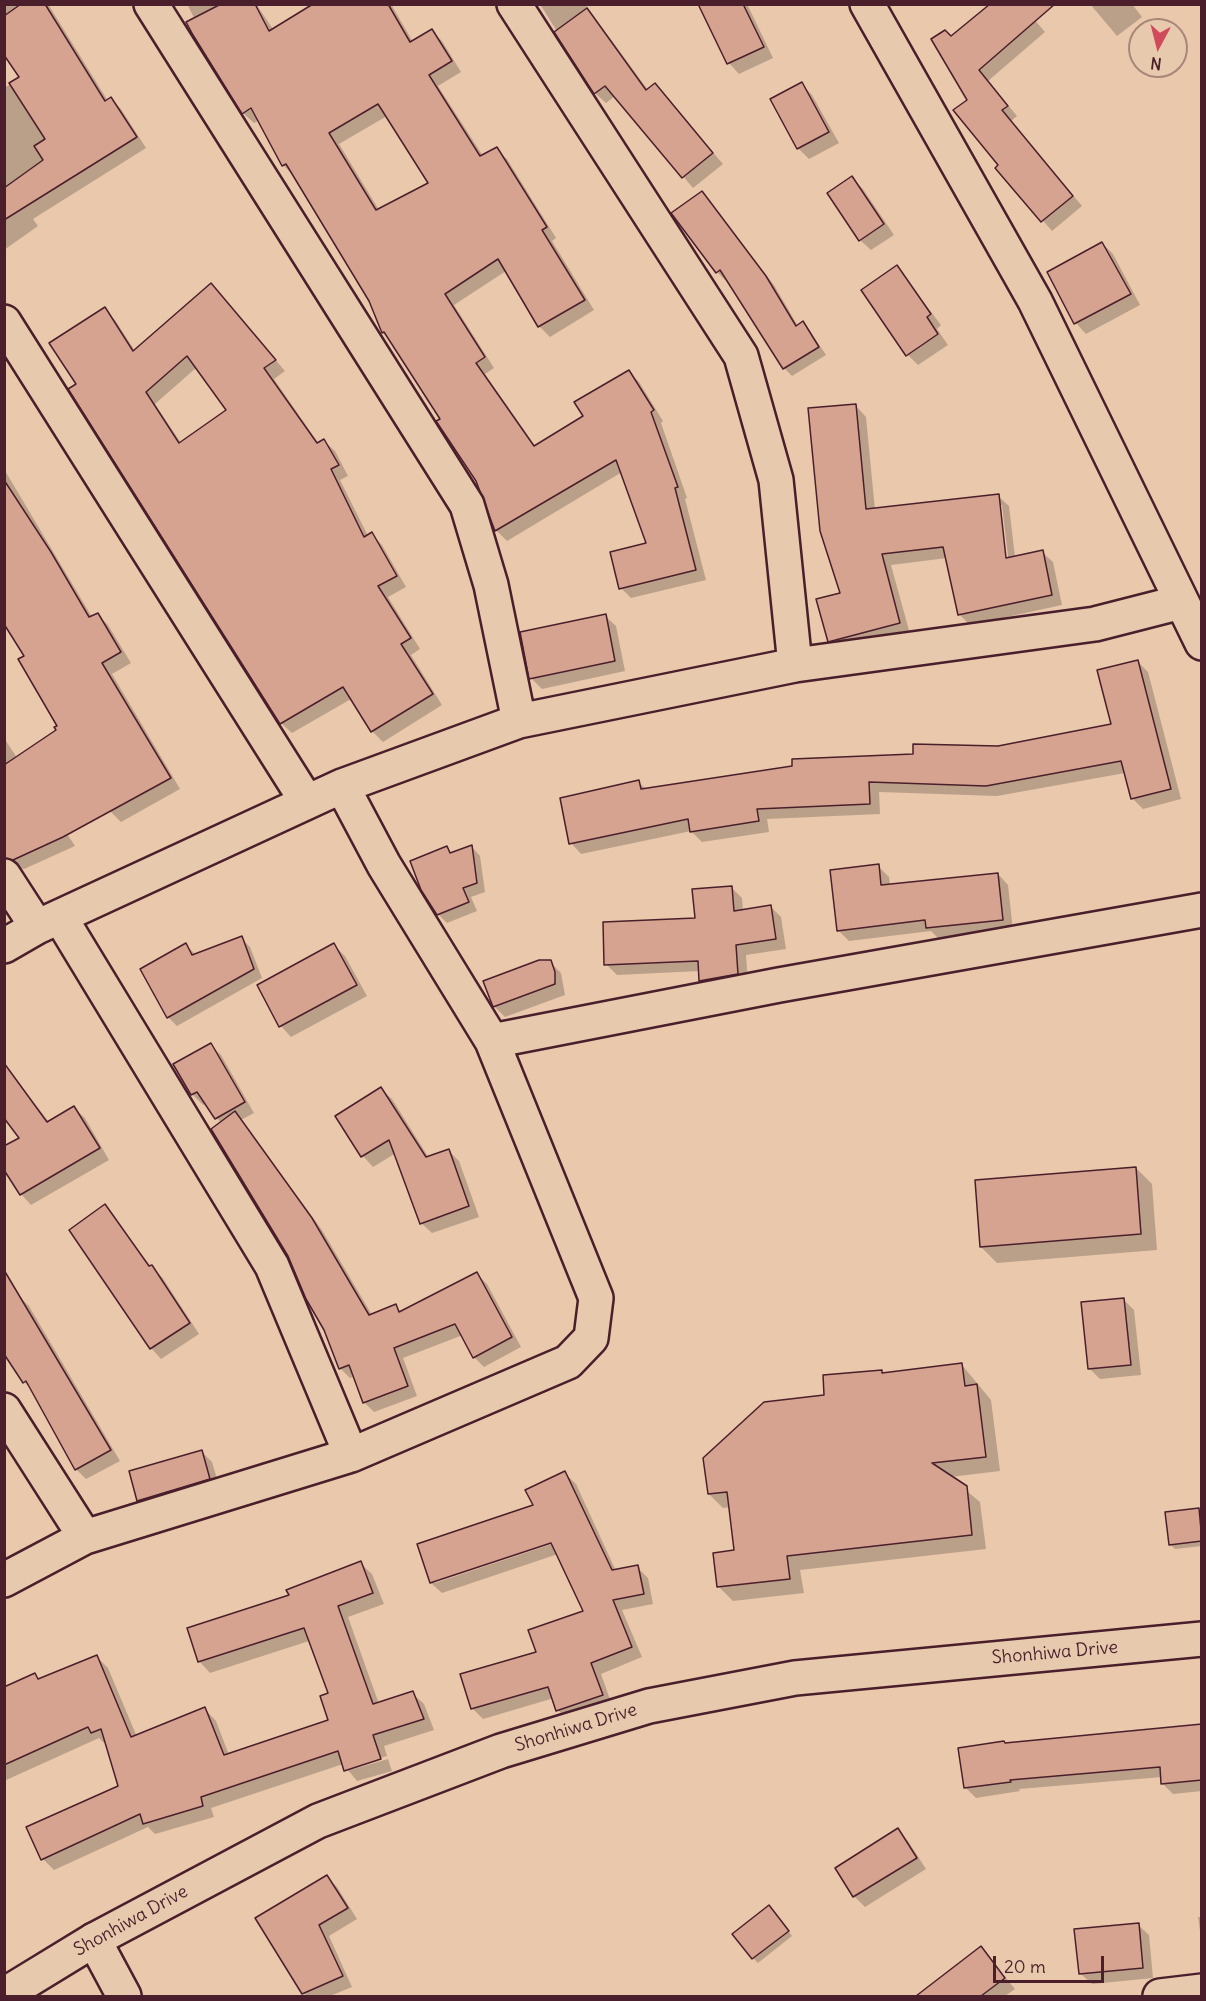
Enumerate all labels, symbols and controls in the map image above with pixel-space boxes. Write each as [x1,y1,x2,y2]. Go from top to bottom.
north arrow [1128,18,1188,78]
text: N [1149,53,1163,74]
street label: Shonhiwa Drive [991,1637,1119,1669]
street label: Shonhiwa Drive [512,1699,640,1757]
street label: Shonhiwa Drive [70,1881,192,1961]
scale bar [996,1944,1107,1982]
text: 20 m [1004,1955,1046,1978]

